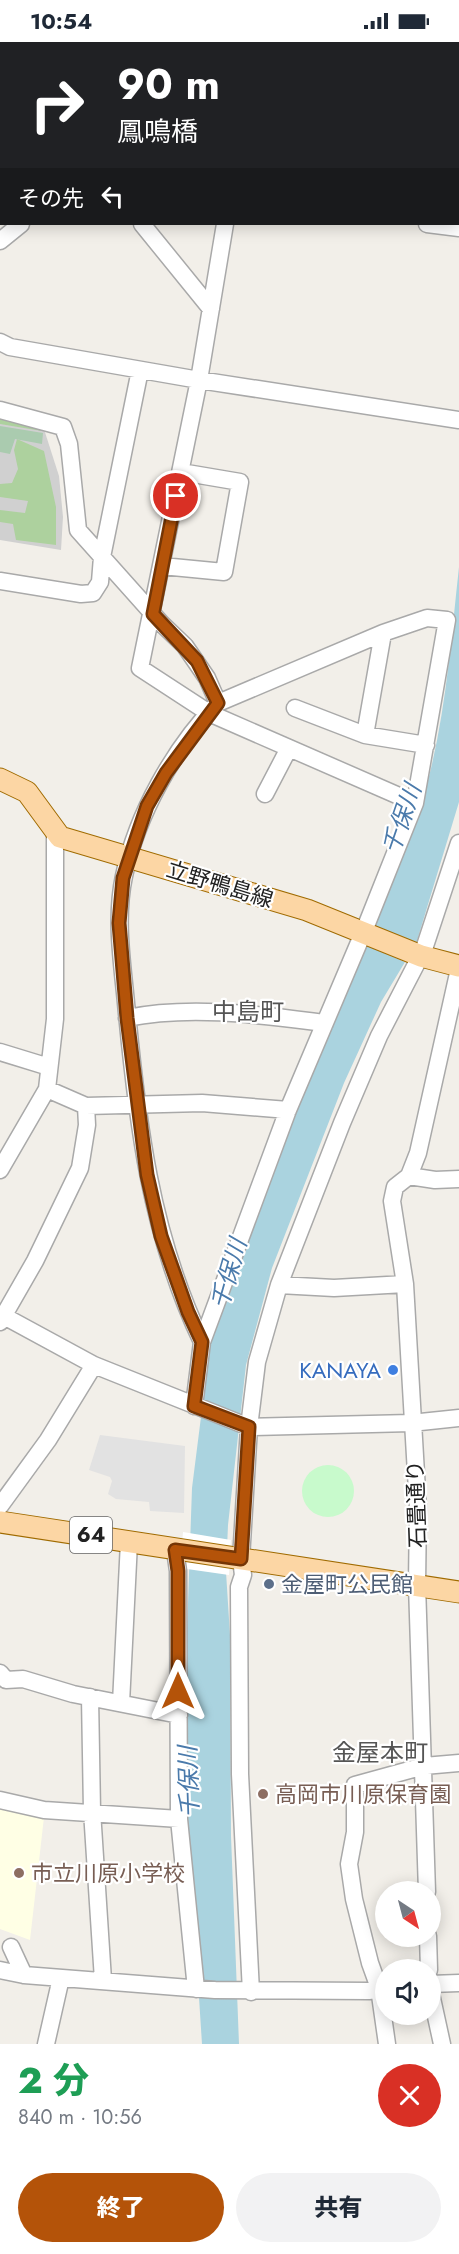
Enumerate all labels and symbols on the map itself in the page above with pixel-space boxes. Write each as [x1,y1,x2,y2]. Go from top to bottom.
pin [150,470,201,521]
water label: 千保川 [373,776,431,859]
street label: 立野鴨島線 [163,853,277,915]
district label: 中島町 [212,994,284,1029]
water label: 千保川 [202,1232,256,1313]
place label: KANAYA [299,1354,381,1386]
marker: KANAYA [386,1363,400,1377]
street label: 石畳通り [398,1459,434,1549]
road number: 64 [70,1517,112,1553]
place label: 金屋町公民館 [281,1568,413,1600]
marker: 金屋町公民館 [262,1577,276,1591]
position arrow [146,1659,210,1723]
district label: 金屋本町 [332,1735,428,1770]
water label: 千保川 [170,1742,207,1819]
place label: 高岡市川原保育園 [275,1778,451,1810]
marker: 高岡市川原保育園 [256,1787,270,1801]
place label: 市立川原小学校 [31,1857,185,1889]
marker: 市立川原小学校 [12,1866,26,1880]
north arrow [375,1881,441,1947]

